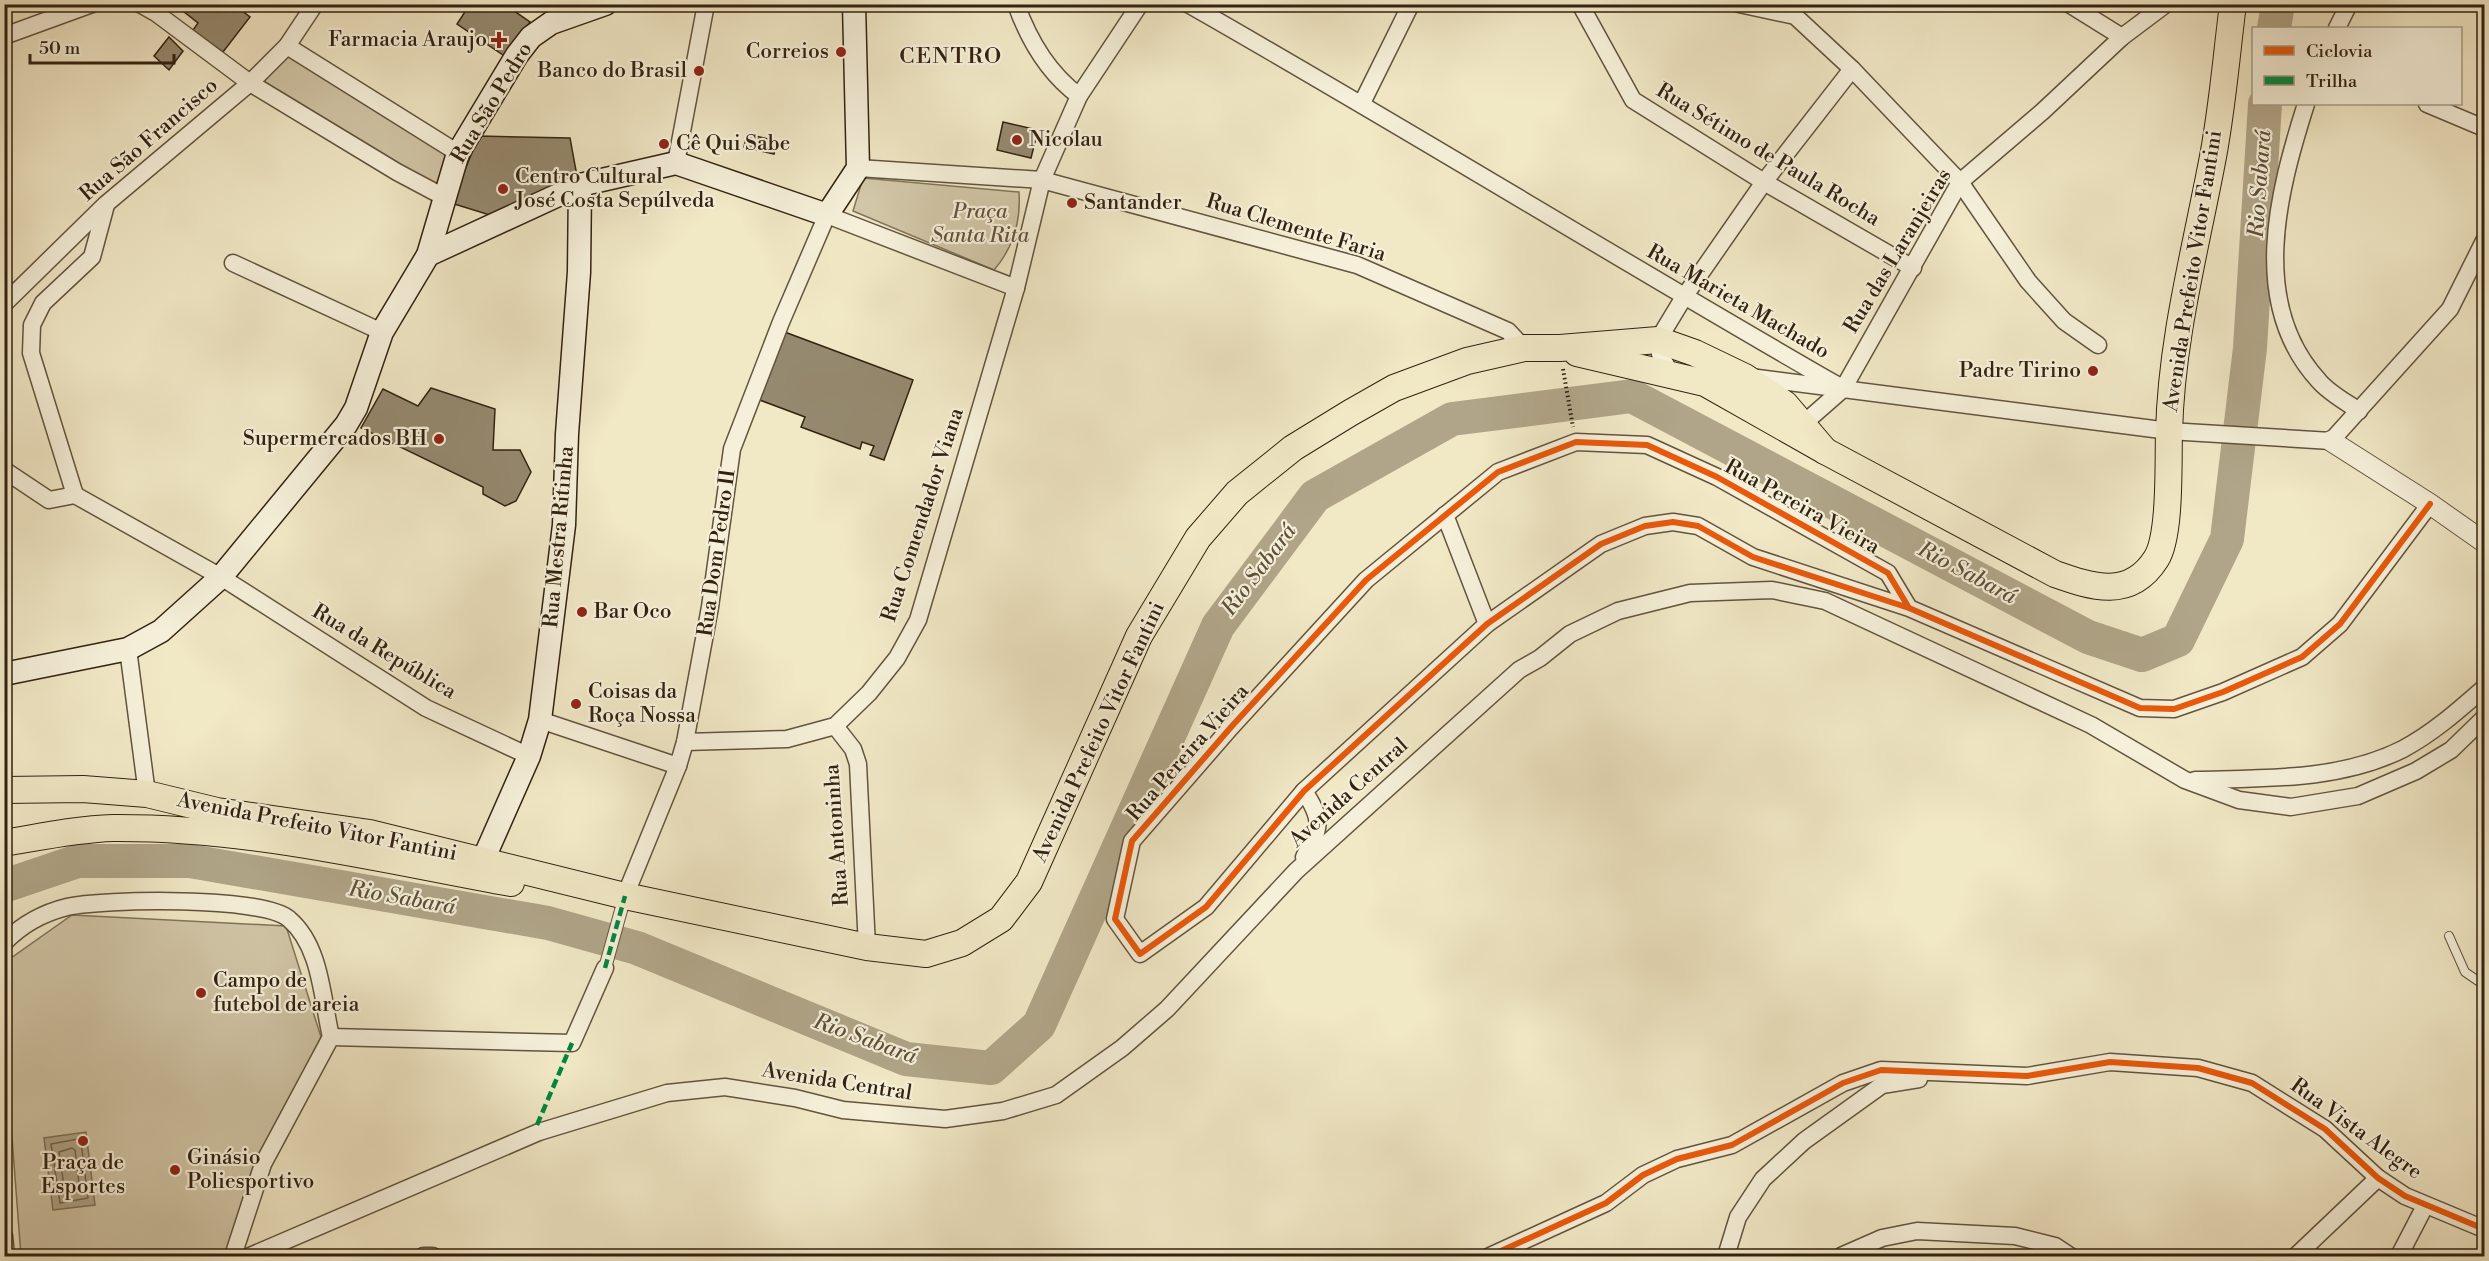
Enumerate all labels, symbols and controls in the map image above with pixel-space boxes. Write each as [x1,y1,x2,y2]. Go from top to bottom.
scale bar [30,27,174,65]
place label: Farmacia Araujo [328,27,487,53]
legend [2252,27,2462,105]
marker: Farmacia Araujo [492,33,506,47]
text: 50 m [39,37,81,60]
street label: Rua São Pedro [446,38,538,168]
place label: Correios [746,39,829,65]
text: Ciclovia [2306,40,2373,63]
district label: CENTRO [899,43,1003,70]
marker: Correios [834,45,848,59]
place label: Banco do Brasil [537,58,687,84]
marker: Banco do Brasil [692,64,706,78]
text: Trilha [2306,70,2358,93]
street label: Rua São Francisco [74,73,224,207]
street label: Rua Sétimo de Paula Rocha [1651,78,1885,232]
place label: Nicolau [1029,127,1103,153]
street label: Avenida Prefeito Vitor Fantini [2158,128,2228,414]
water label: Rio Sabará [2243,129,2277,240]
place label: Cê Qui Sabe [676,131,790,157]
marker: Nicolau [1010,133,1024,147]
marker: Cê Qui Sabe [657,137,671,151]
place label: Centro Cultural José Costa Sepúlveda [514,164,715,214]
street label: Rua das Laranjeiras [1839,164,1957,338]
marker: Centro Cultural José Costa Sepúlveda [496,182,510,196]
street label: Rua Clemente Faria [1203,188,1389,268]
place label: Santander [1084,190,1182,216]
marker: Santander [1065,196,1079,210]
park label: Praça Santa Rita [931,199,1029,249]
street label: Rua Marieta Machado [1642,239,1834,365]
place label: Padre Tirino [1959,358,2081,384]
marker: Padre Tirino [2086,364,2100,378]
street label: Rua Comendador Viana [876,404,970,625]
place label: Supermercados BH [243,426,427,452]
marker: Supermercados BH [432,432,446,446]
street label: Rua Mestra Ritinha [538,445,580,629]
street label: Rua Pereira Vieira [1720,454,1884,561]
street label: Rua Dom Pedro II [692,468,742,638]
water label: Rio Sabará [1215,518,1303,622]
water label: Rio Sabará [1912,535,2022,611]
street label: Avenida Prefeito Vitor Fantini [1027,598,1171,867]
street label: Rua da República [307,599,461,705]
place label: Bar Oco [593,599,672,625]
marker: Bar Oco [575,605,589,619]
place label: Coisas da Roça Nossa [588,679,696,729]
street label: Rua Pereira Vieira [1121,679,1255,827]
marker: Coisas da Roça Nossa [569,697,583,711]
street label: Avenida Central [1283,733,1414,854]
street label: Rua Antoninha [819,763,855,907]
street label: Avenida Prefeito Vitor Fantini [174,787,459,867]
water label: Rio Sabará [346,875,458,921]
place label: Campo de futebol de areia [213,968,360,1018]
marker: Campo de futebol de areia [194,986,208,1000]
water label: Rio Sabará [809,1008,921,1070]
street label: Avenida Central [759,1057,914,1107]
street label: Rua Vista Alegre [2285,1073,2427,1185]
marker: Praça de Esportes [76,1134,90,1148]
place label: Ginásio Poliesportivo [187,1145,314,1195]
place label: Praça de Esportes [41,1150,125,1200]
marker: Ginásio Poliesportivo [168,1163,182,1177]

